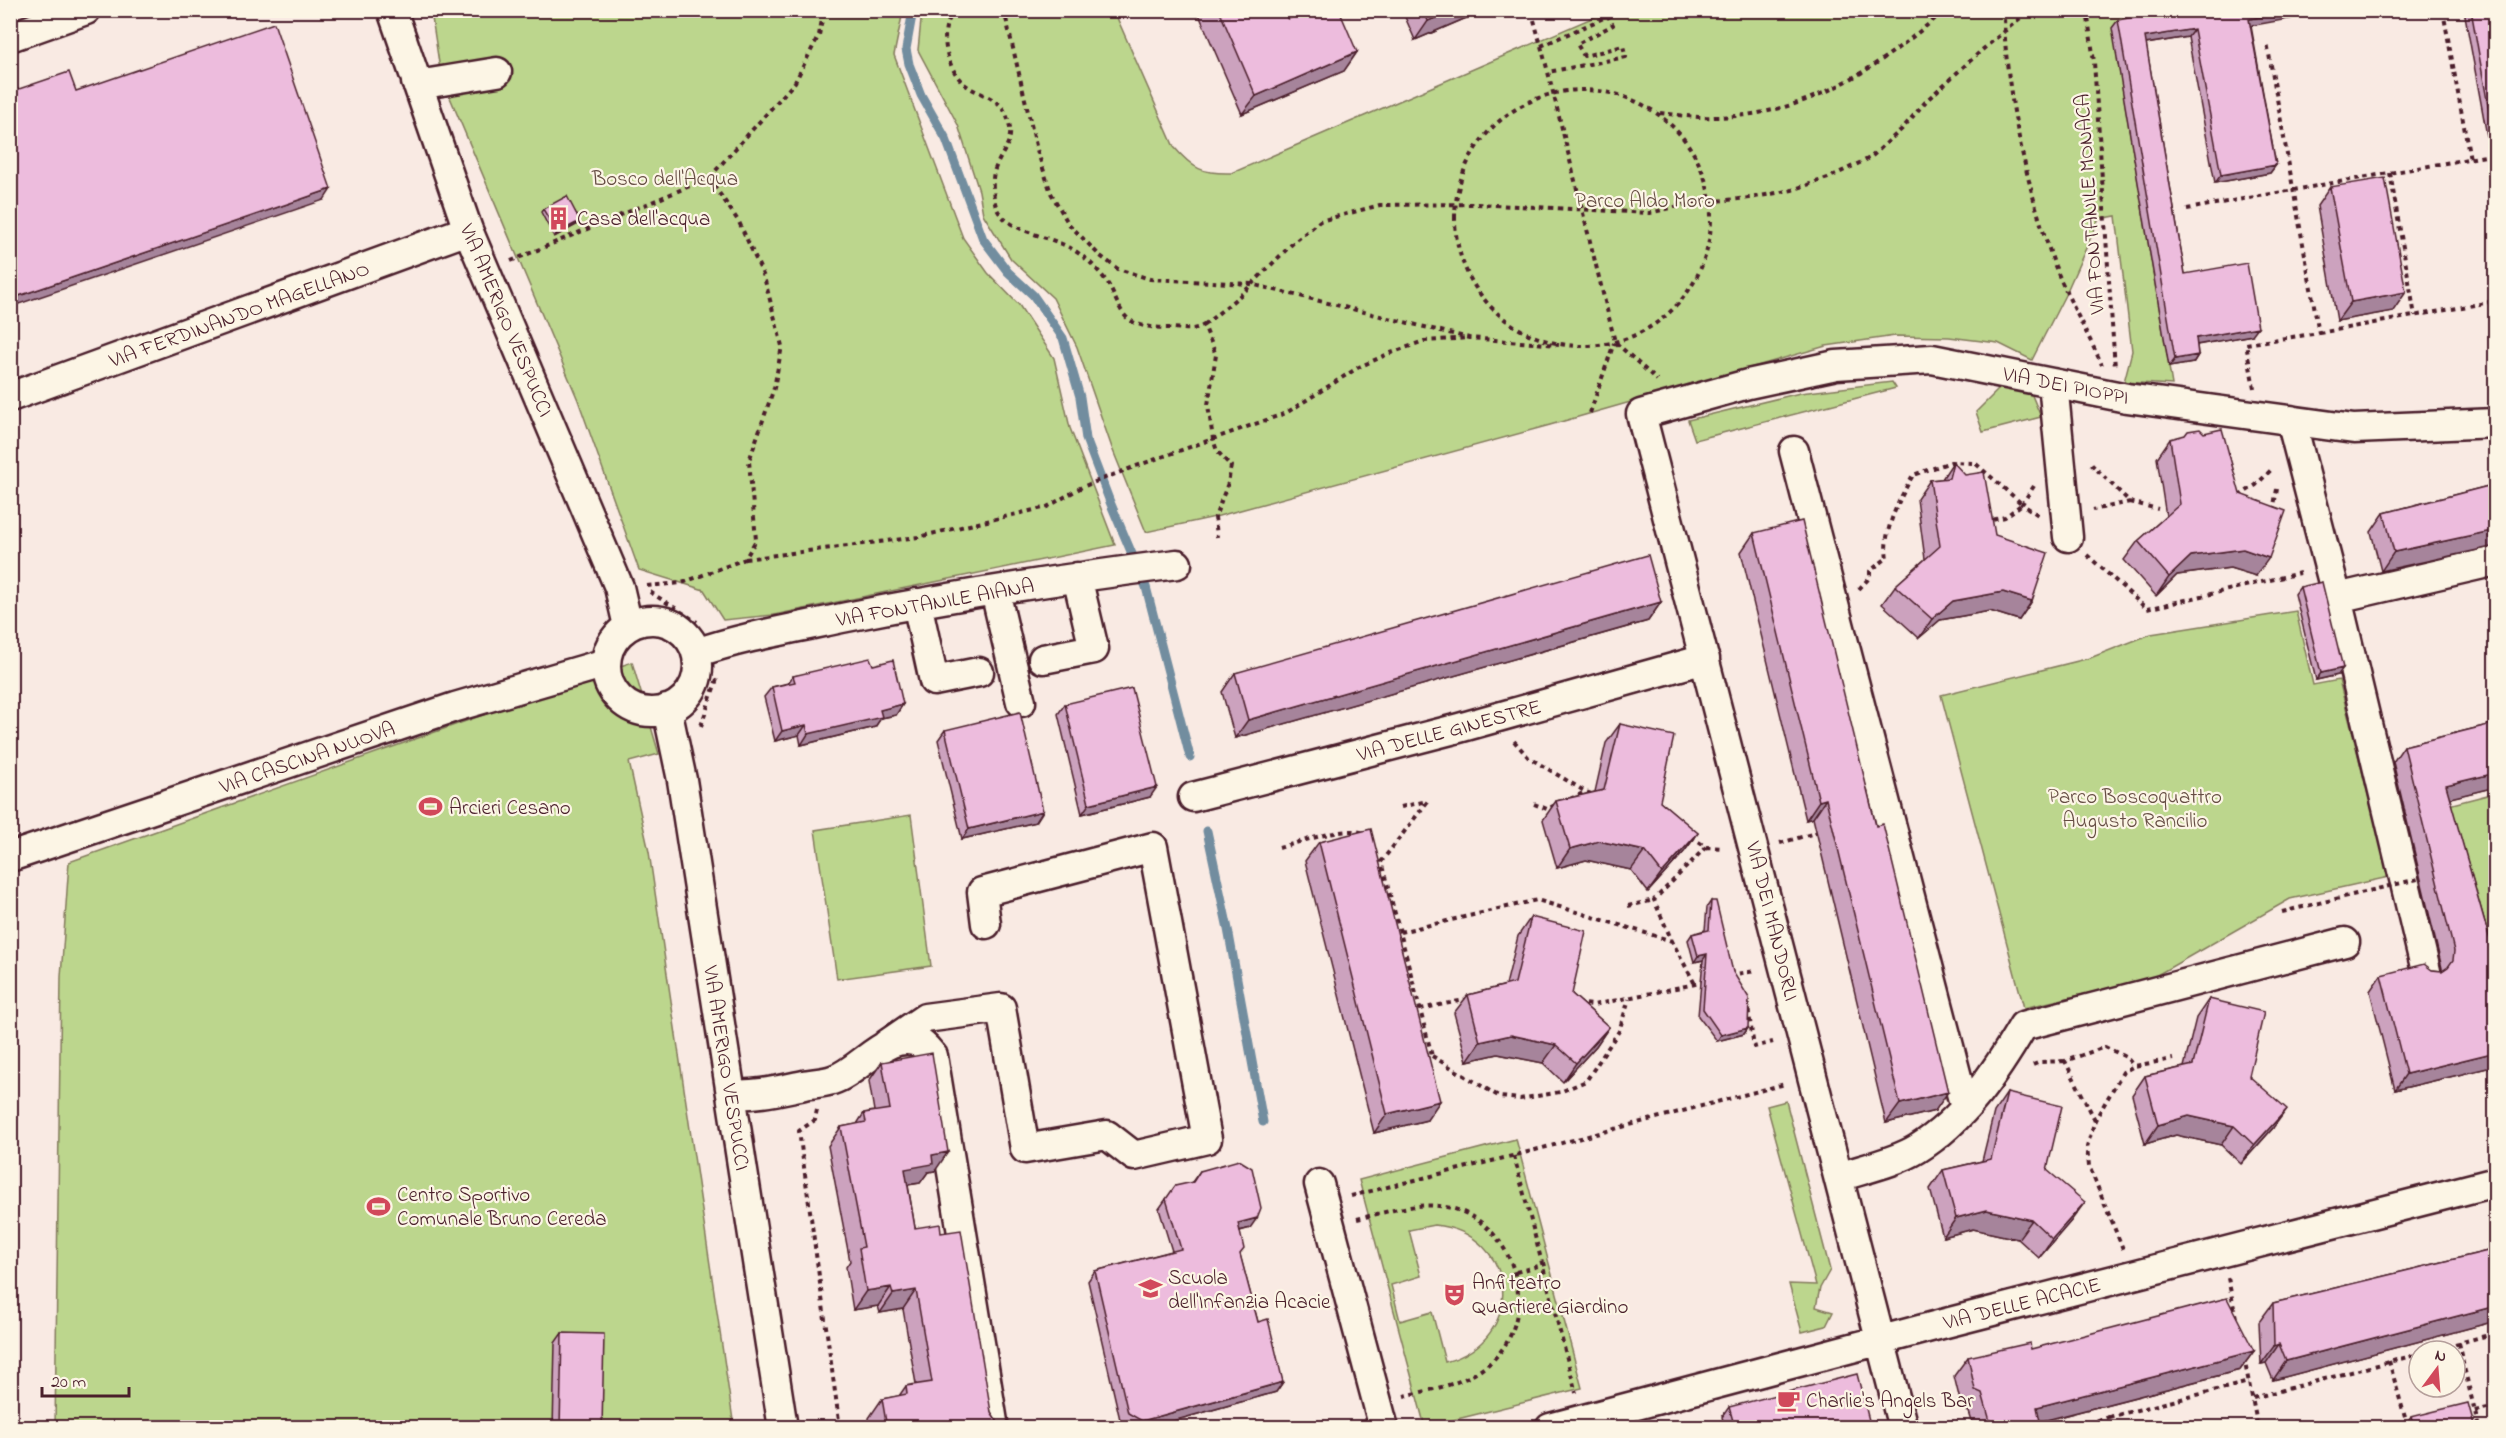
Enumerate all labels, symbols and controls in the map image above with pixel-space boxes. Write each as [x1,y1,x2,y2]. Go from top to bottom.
street label: VIA FONTANILE MONACA [2068,93,2114,316]
park label: Bosco dell'Acqua [591,165,738,195]
park label: Parco Aldo Moro [1575,187,1715,217]
building icon: Casa dell'acqua [546,205,572,231]
place label: Casa dell'acqua [577,205,710,235]
street label: VIA AMERIGO VESPUCCI [450,219,559,422]
street label: VIA FERDINANDO MAGELLANO [104,255,374,377]
street label: VIA DEI PIOPPI [1999,360,2131,414]
street label: VIA FONTANILE AIANA [833,572,1037,636]
street label: VIA DELLE GINESTRE [1353,693,1545,771]
street label: VIA CASCINA NUOVA [215,715,399,803]
park label: Parco Boscoquattro Augusto Rancilio [2048,783,2222,839]
sports icon: Arcieri Cesano [418,794,444,820]
place label: Arcieri Cesano [449,794,571,824]
street label: VIA DEI MANDORLI [1736,838,1805,1004]
street label: VIA AMERIGO VESPUCCI [694,963,756,1173]
place label: Centro Sportivo Comunale Bruno Cereda [397,1181,607,1235]
sports icon: Centro Sportivo Comunale Bruno Cereda [366,1193,392,1219]
place label: Scuola dell'Infanzia Acacie [1168,1264,1331,1318]
place label: Anfiteatro Quartiere Giardino [1472,1269,1628,1323]
street label: VIA DELLE ACACIE [1940,1271,2104,1339]
school or university icon: Scuola dell'Infanzia Acacie [1137,1276,1163,1302]
theatre icon: Anfiteatro Quartiere Giardino [1441,1281,1467,1307]
north arrow [2407,1339,2467,1399]
text: N [2432,1343,2449,1370]
scale bar [42,1360,129,1398]
text: 20 m [51,1370,86,1396]
cafe icon: Charlie's Angels Bar [1775,1387,1801,1413]
place label: Charlie's Angels Bar [1806,1387,1974,1419]

